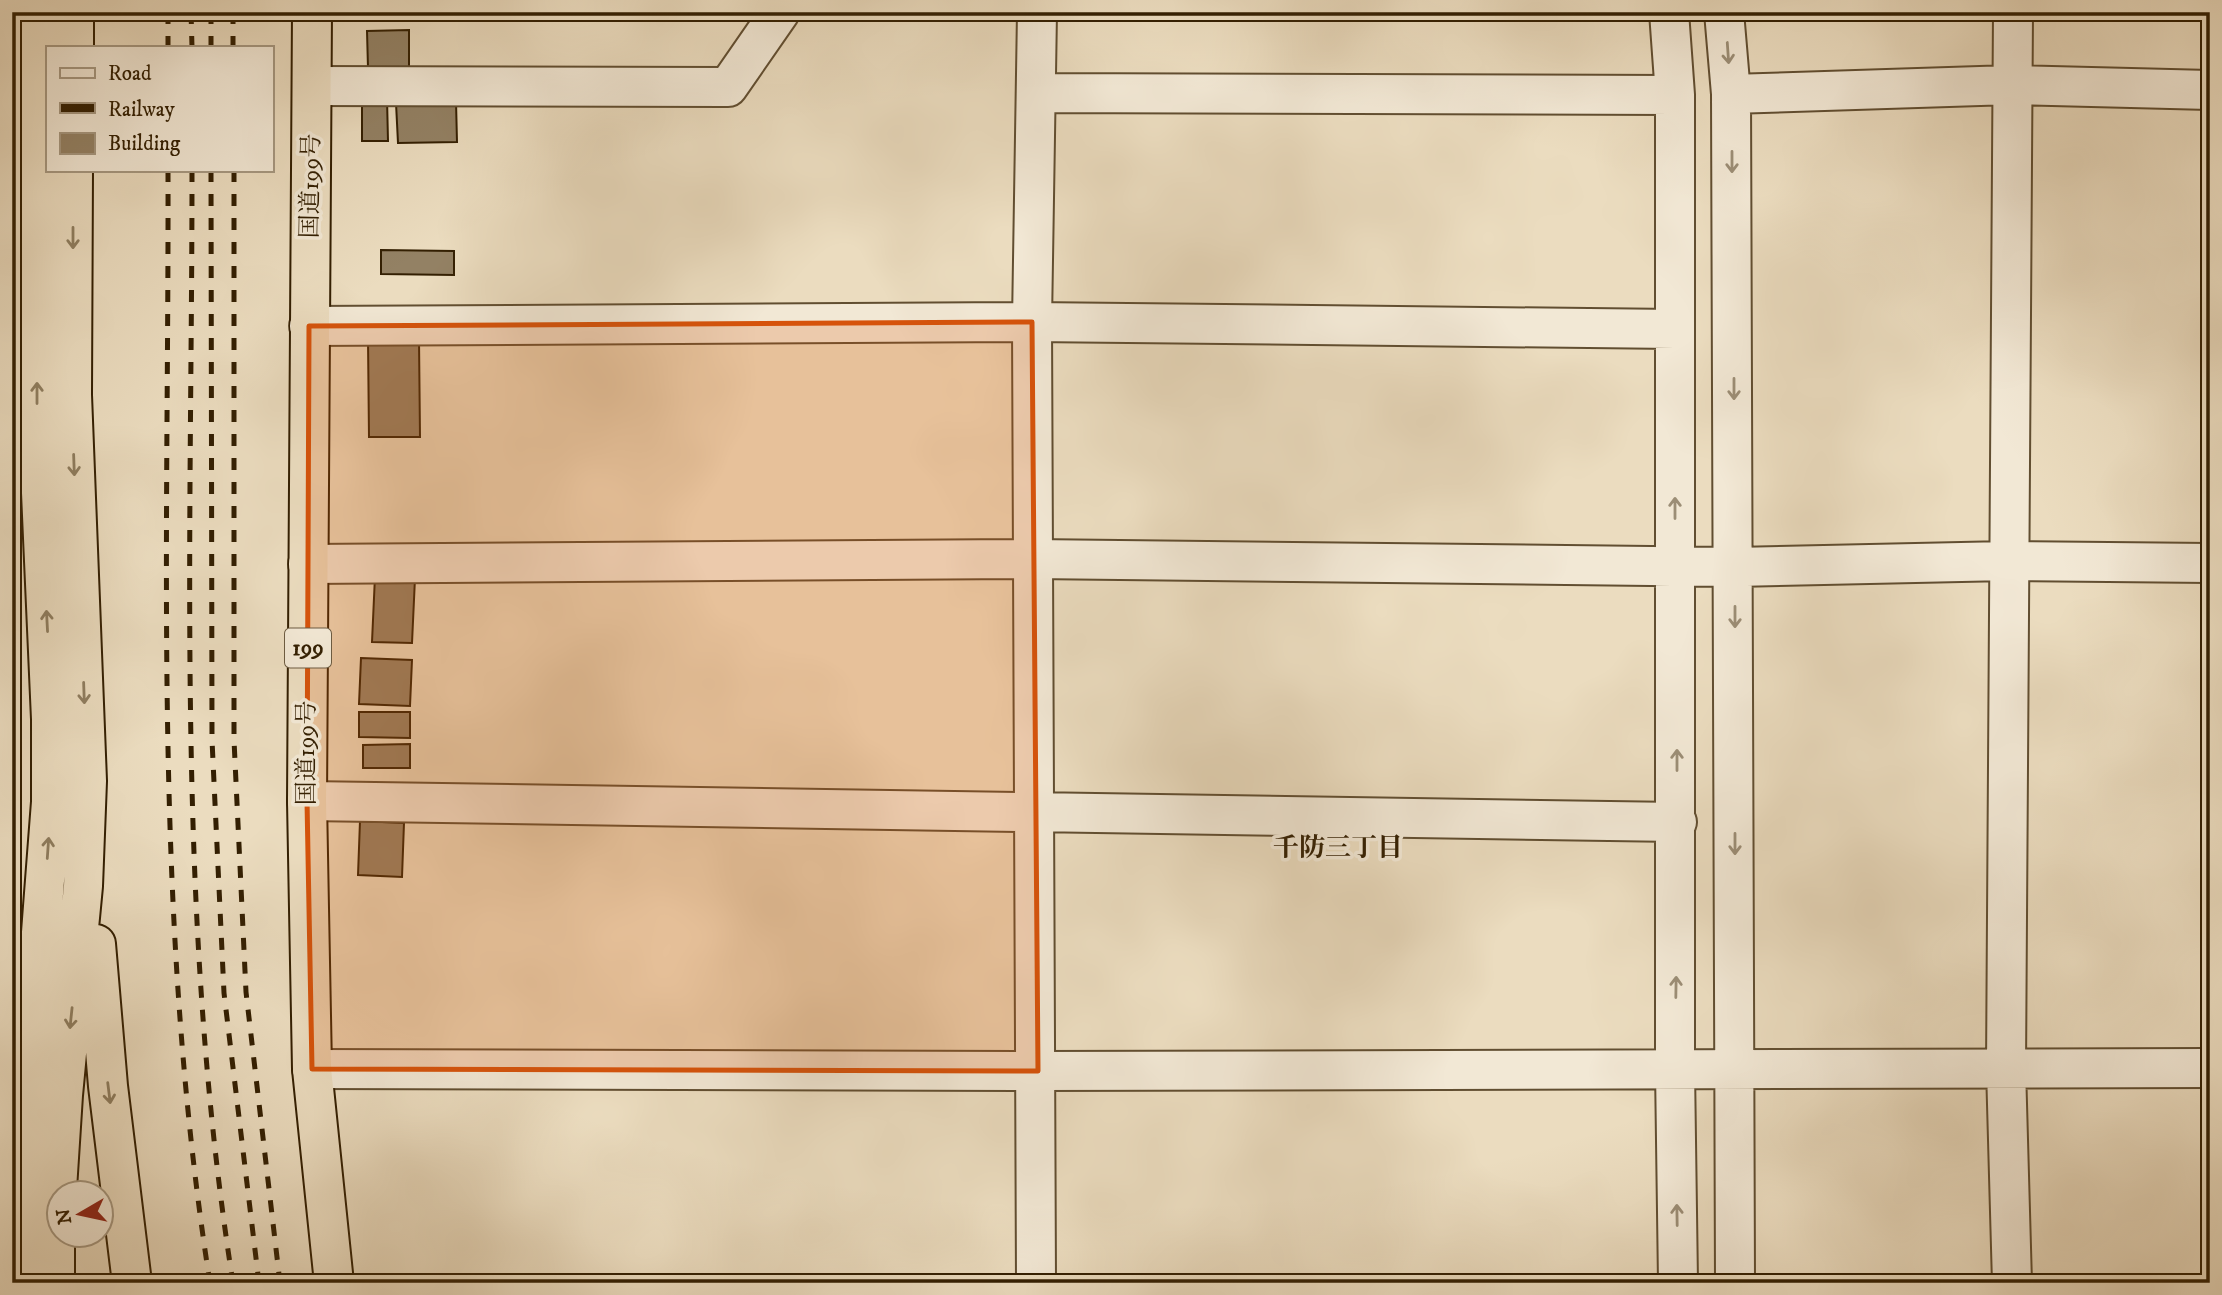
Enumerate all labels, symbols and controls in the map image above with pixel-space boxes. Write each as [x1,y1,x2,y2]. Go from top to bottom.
one-way arrow [1722,41,1735,64]
legend [46,46,273,172]
text: Road [108,61,152,87]
text: Railway [108,97,176,123]
text: Building [108,131,181,157]
street label: 国道199号 [295,133,327,239]
one-way arrow [1725,150,1739,173]
one-way arrow [66,226,79,249]
one-way arrow [1727,378,1740,401]
one-way arrow [30,382,44,405]
one-way arrow [68,454,81,477]
one-way arrow [1668,496,1682,519]
one-way arrow [1728,605,1742,628]
one-way arrow [40,610,53,633]
road number: 199 [285,628,331,668]
one-way arrow [77,681,90,704]
street label: 国道199号 [292,701,322,805]
one-way arrow [1670,748,1684,771]
district label: 千防三丁目 [1273,832,1403,865]
one-way arrow [1728,833,1742,856]
one-way arrow [42,837,55,860]
one-way arrow [1669,976,1683,999]
one-way arrow [64,1006,77,1028]
one-way arrow [102,1082,115,1104]
north arrow [46,1180,116,1250]
one-way arrow [1670,1203,1684,1226]
text: N [52,1207,77,1226]

